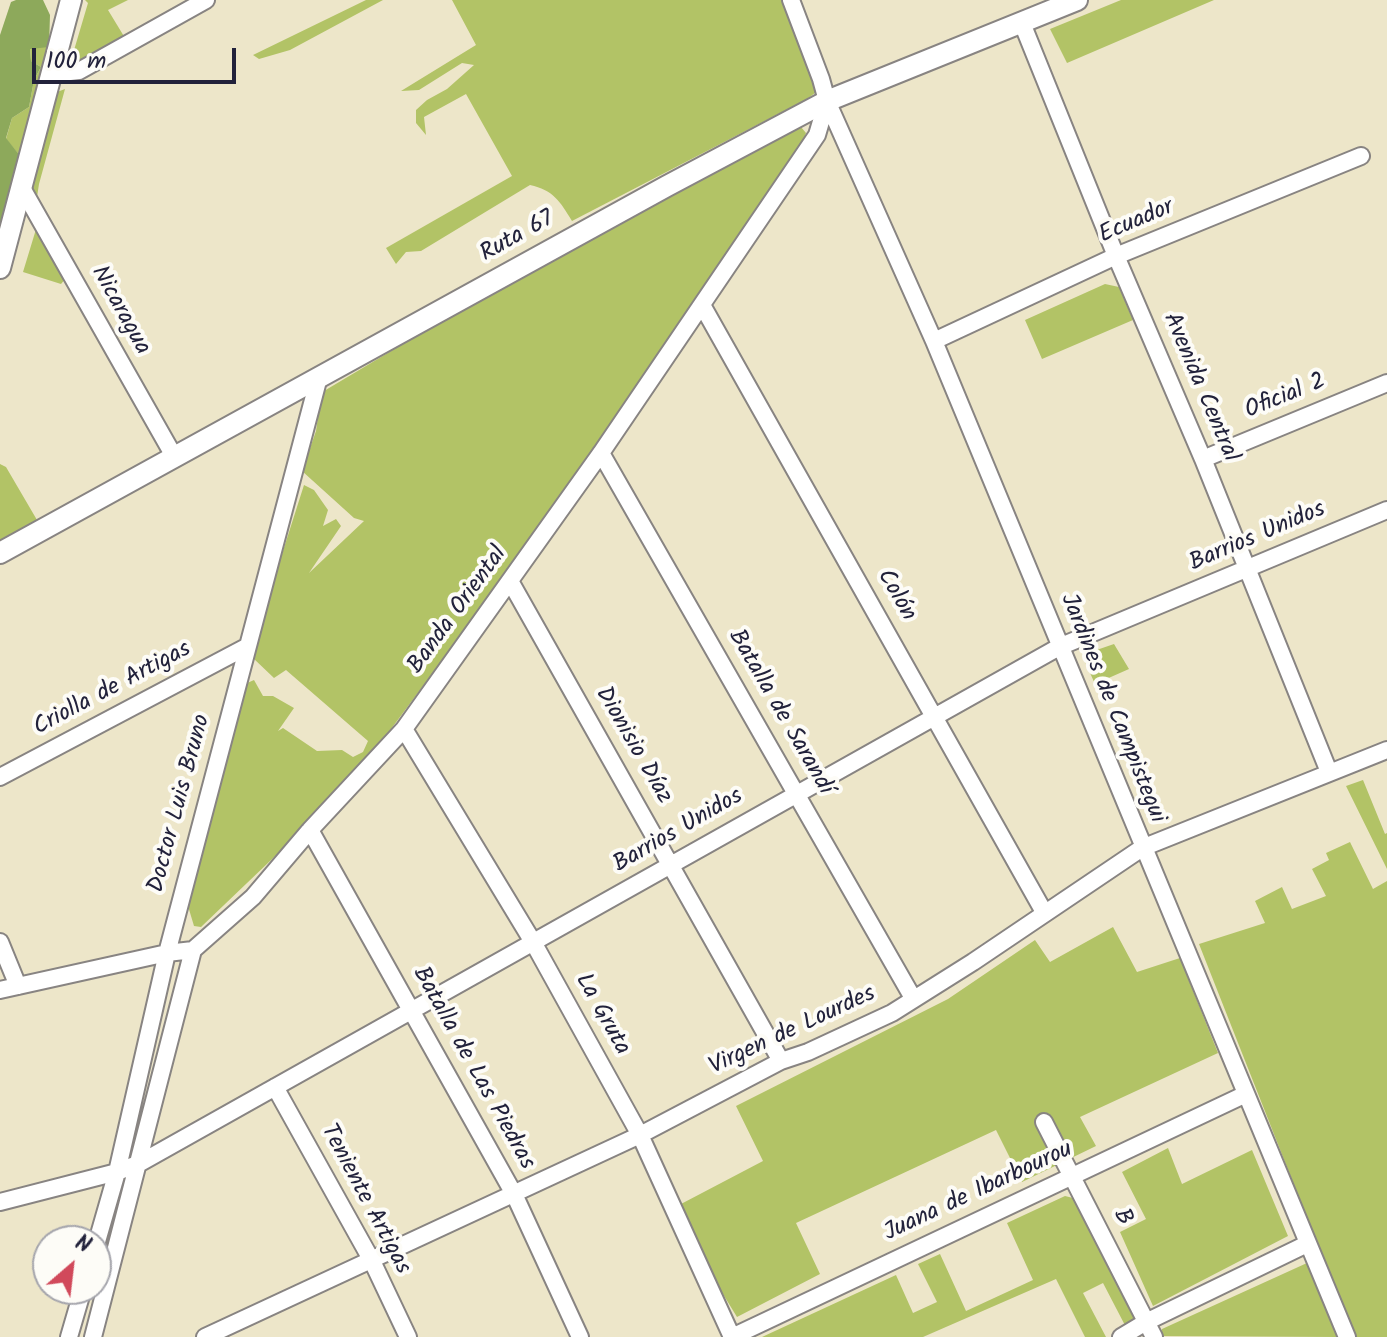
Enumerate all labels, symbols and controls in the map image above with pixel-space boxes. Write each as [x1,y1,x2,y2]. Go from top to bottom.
scale bar [36,32,240,82]
text: 100 m [46,42,106,81]
street label: Ecuador [1095,194,1179,252]
street label: Ruta 67 [476,206,560,270]
street label: Nicaragua [83,261,155,361]
street label: Avenida Central [1155,309,1243,467]
street label: Oficial 2 [1241,369,1331,427]
street label: Barrios Unidos [1186,496,1330,580]
street label: Banda Oriental [403,542,515,680]
street label: Colón [869,565,921,627]
street label: Jardines de Campistegui [1052,590,1170,828]
street label: Batalla de Sarandí [720,625,838,801]
street label: Criolla de Artigas [29,636,197,744]
street label: Dionisio Díaz [587,683,677,809]
street label: Doctor Luis Bruno [143,712,219,896]
street label: Barrios Unidos [609,783,749,881]
street label: Batalla de Las Piedras [404,963,540,1175]
street label: La Gruta [567,969,635,1061]
street label: Virgen de Lourdes [705,981,881,1083]
street label: Teniente Artigas [312,1120,416,1280]
street label: Juana de Ibarbourou [880,1137,1078,1249]
street label: B [1105,1205,1137,1231]
north arrow [32,1225,112,1305]
text: N [68,1226,97,1264]

